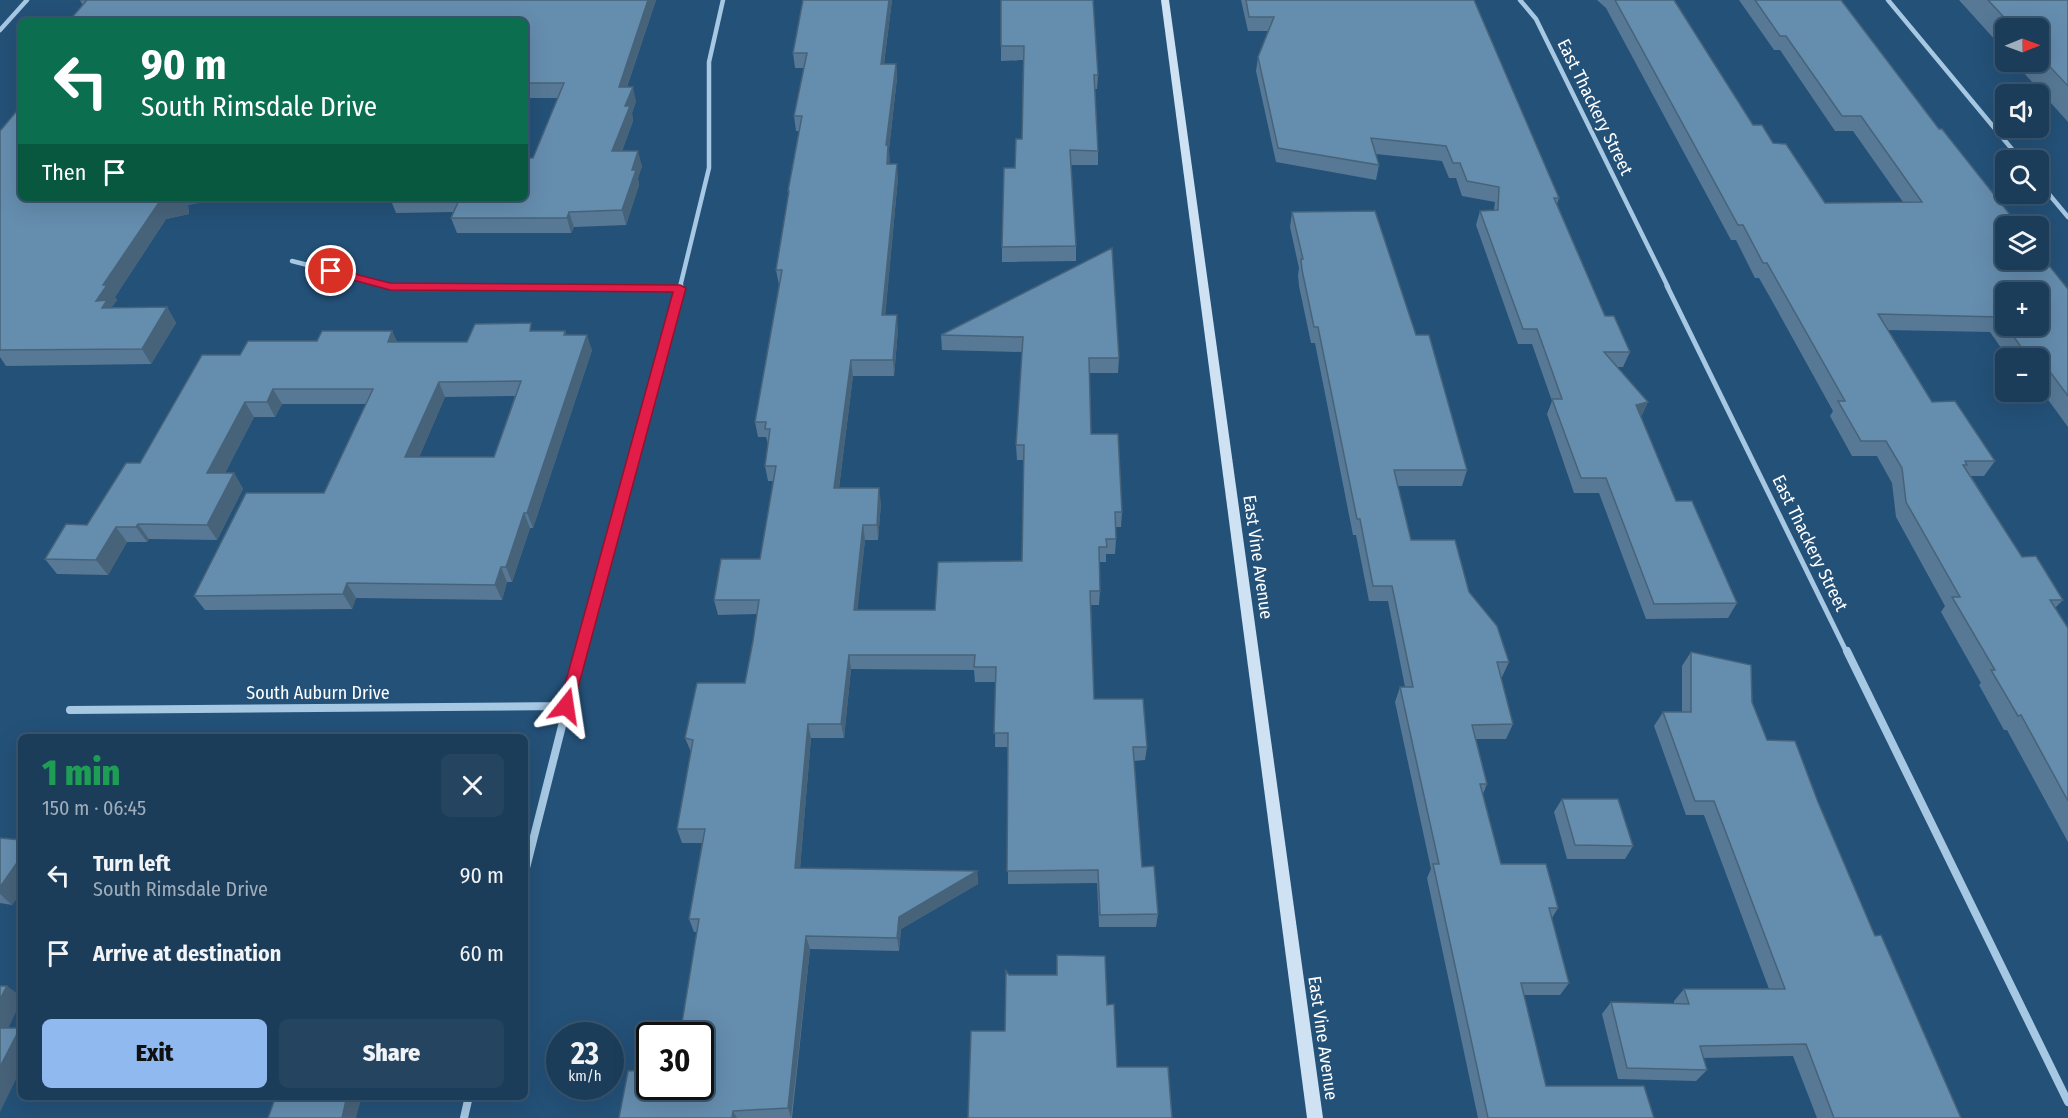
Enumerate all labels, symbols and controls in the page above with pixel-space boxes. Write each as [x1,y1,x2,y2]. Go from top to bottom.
north arrow [1995,18,2049,72]
map controls [1995,18,2049,402]
street label: East Thackery Street [1552,35,1638,179]
text: 90 m [141,40,226,90]
icon: left [42,42,120,120]
button: sound [1995,84,2049,138]
text: South Rimsdale Drive [141,91,377,123]
button: search [1995,150,2049,204]
icon: arrive [98,156,131,189]
text: Then [42,159,86,186]
button: layers [1995,216,2049,270]
pin [305,245,356,296]
icon: arrive [314,254,347,287]
button: + [1995,282,2049,336]
button: − [1995,348,2049,402]
street label: East Thackery Street [1767,471,1853,615]
street label: East Vine Avenue [1238,494,1278,621]
position arrow [534,674,598,738]
street label: South Auburn Drive [246,682,390,704]
text: 1 min [42,751,120,795]
button: close [441,754,504,817]
text: 150 m · 06:45 [42,796,146,820]
text: Turn left [93,850,171,877]
icon: left [42,859,75,892]
text: 90 m [460,862,504,889]
text: South Rimsdale Drive [93,877,268,901]
icon: arrive [42,937,75,970]
text: Arrive at destination [93,940,281,967]
text: 60 m [460,940,504,967]
street label: East Vine Avenue [1303,975,1343,1102]
button: Exit [42,1019,267,1088]
button: Share [279,1019,504,1088]
speed limit sign: 30 [636,1022,714,1100]
text: 23 [571,1036,599,1072]
text: km/h [568,1067,602,1085]

